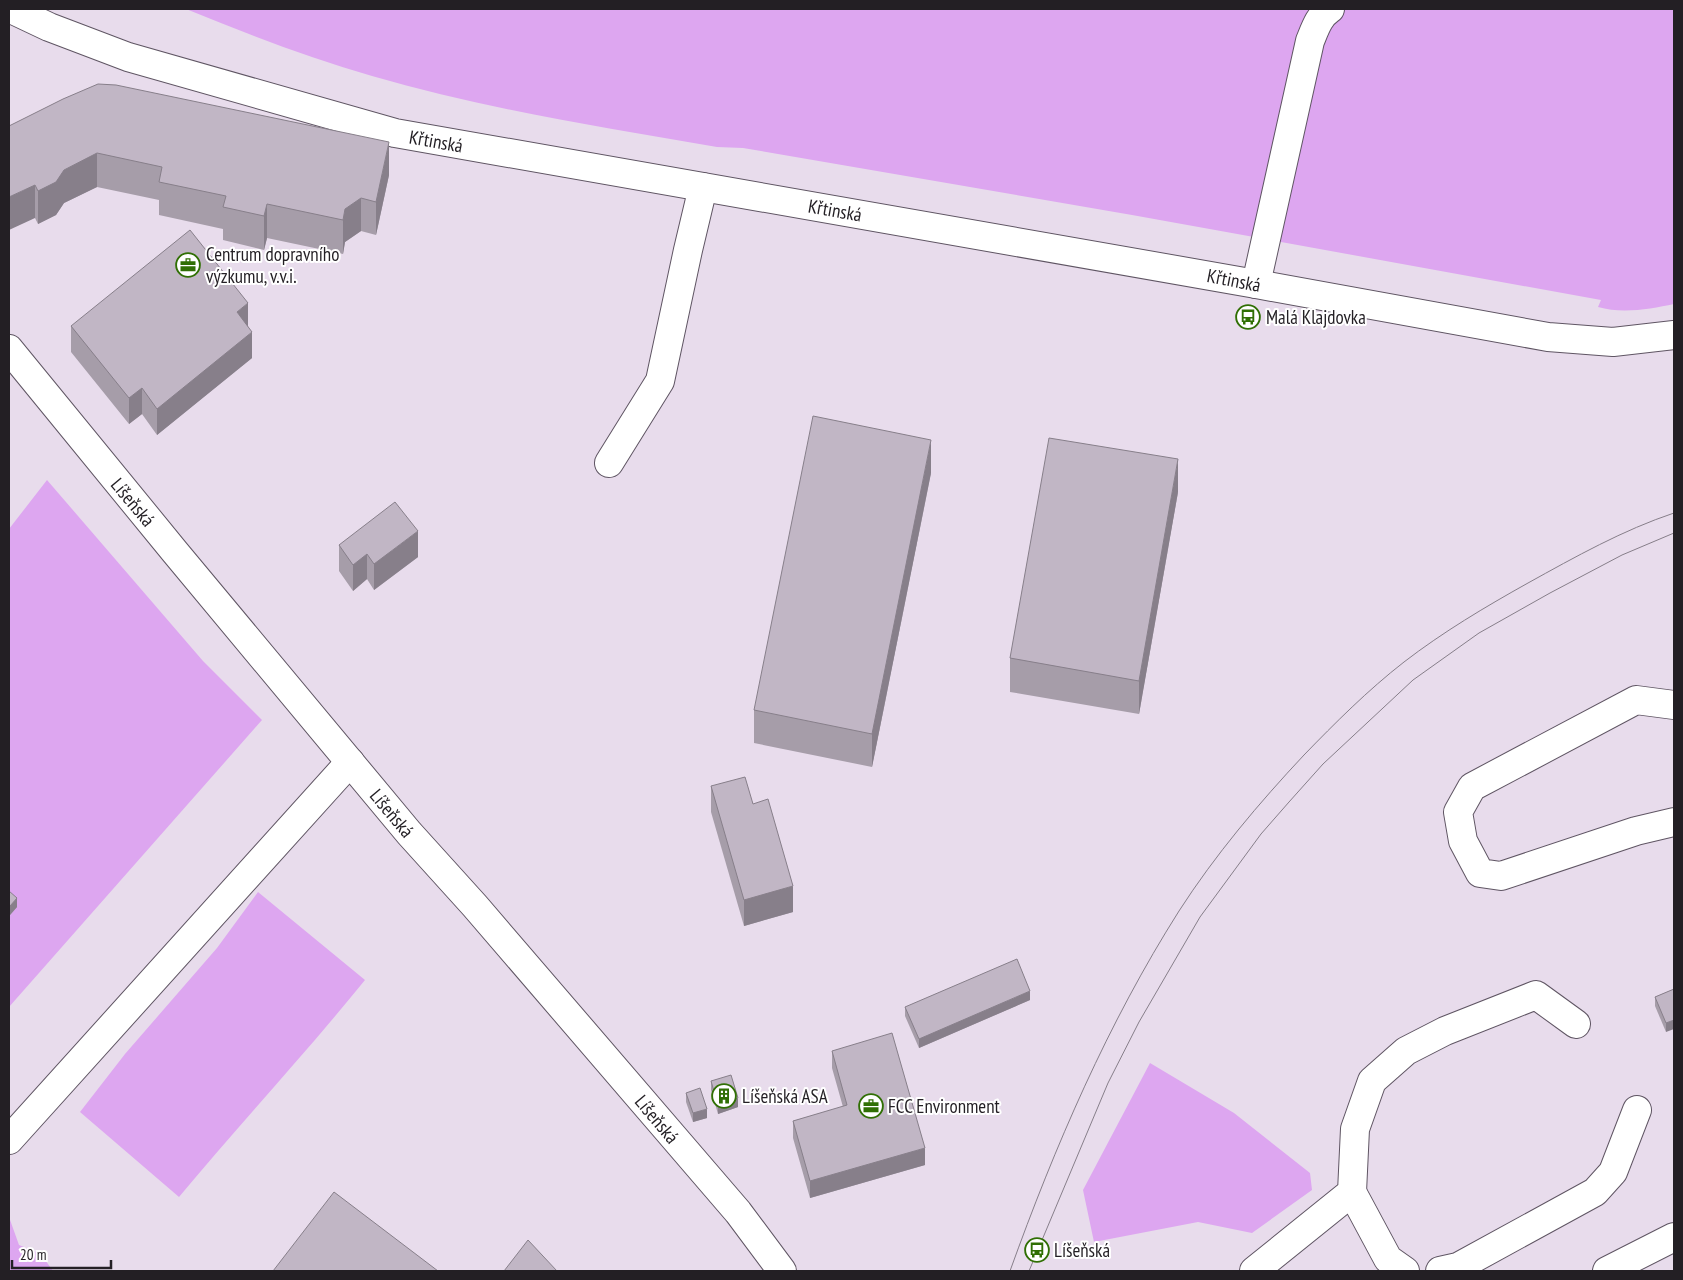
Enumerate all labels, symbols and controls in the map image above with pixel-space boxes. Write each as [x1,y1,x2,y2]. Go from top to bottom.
street label: Křtinská [407,124,465,158]
street label: Křtinská [806,193,864,227]
place label: Centrum dopravního výzkumu, v.v.i. [206,242,339,288]
office icon: Centrum dopravního výzkumu, v.v.i. [175,252,201,278]
street label: Křtinská [1205,263,1263,297]
bus stop icon: Malá Klajdovka [1235,304,1261,330]
place label: Malá Klajdovka [1266,305,1366,329]
street label: Líšeňská [106,473,160,531]
street label: Líšeňská [365,784,419,842]
building icon: Líšeňská ASA [711,1083,737,1109]
place label: Líšeňská ASA [742,1084,828,1108]
street label: Líšeňská [630,1090,684,1148]
office icon: FCC Environment [858,1093,884,1119]
place label: FCC Environment [888,1094,1001,1118]
bus stop icon: Líšeňská [1024,1237,1050,1263]
scale bar [12,1238,111,1270]
place label: Líšeňská [1054,1238,1110,1262]
text: 20 m [20,1245,46,1264]

